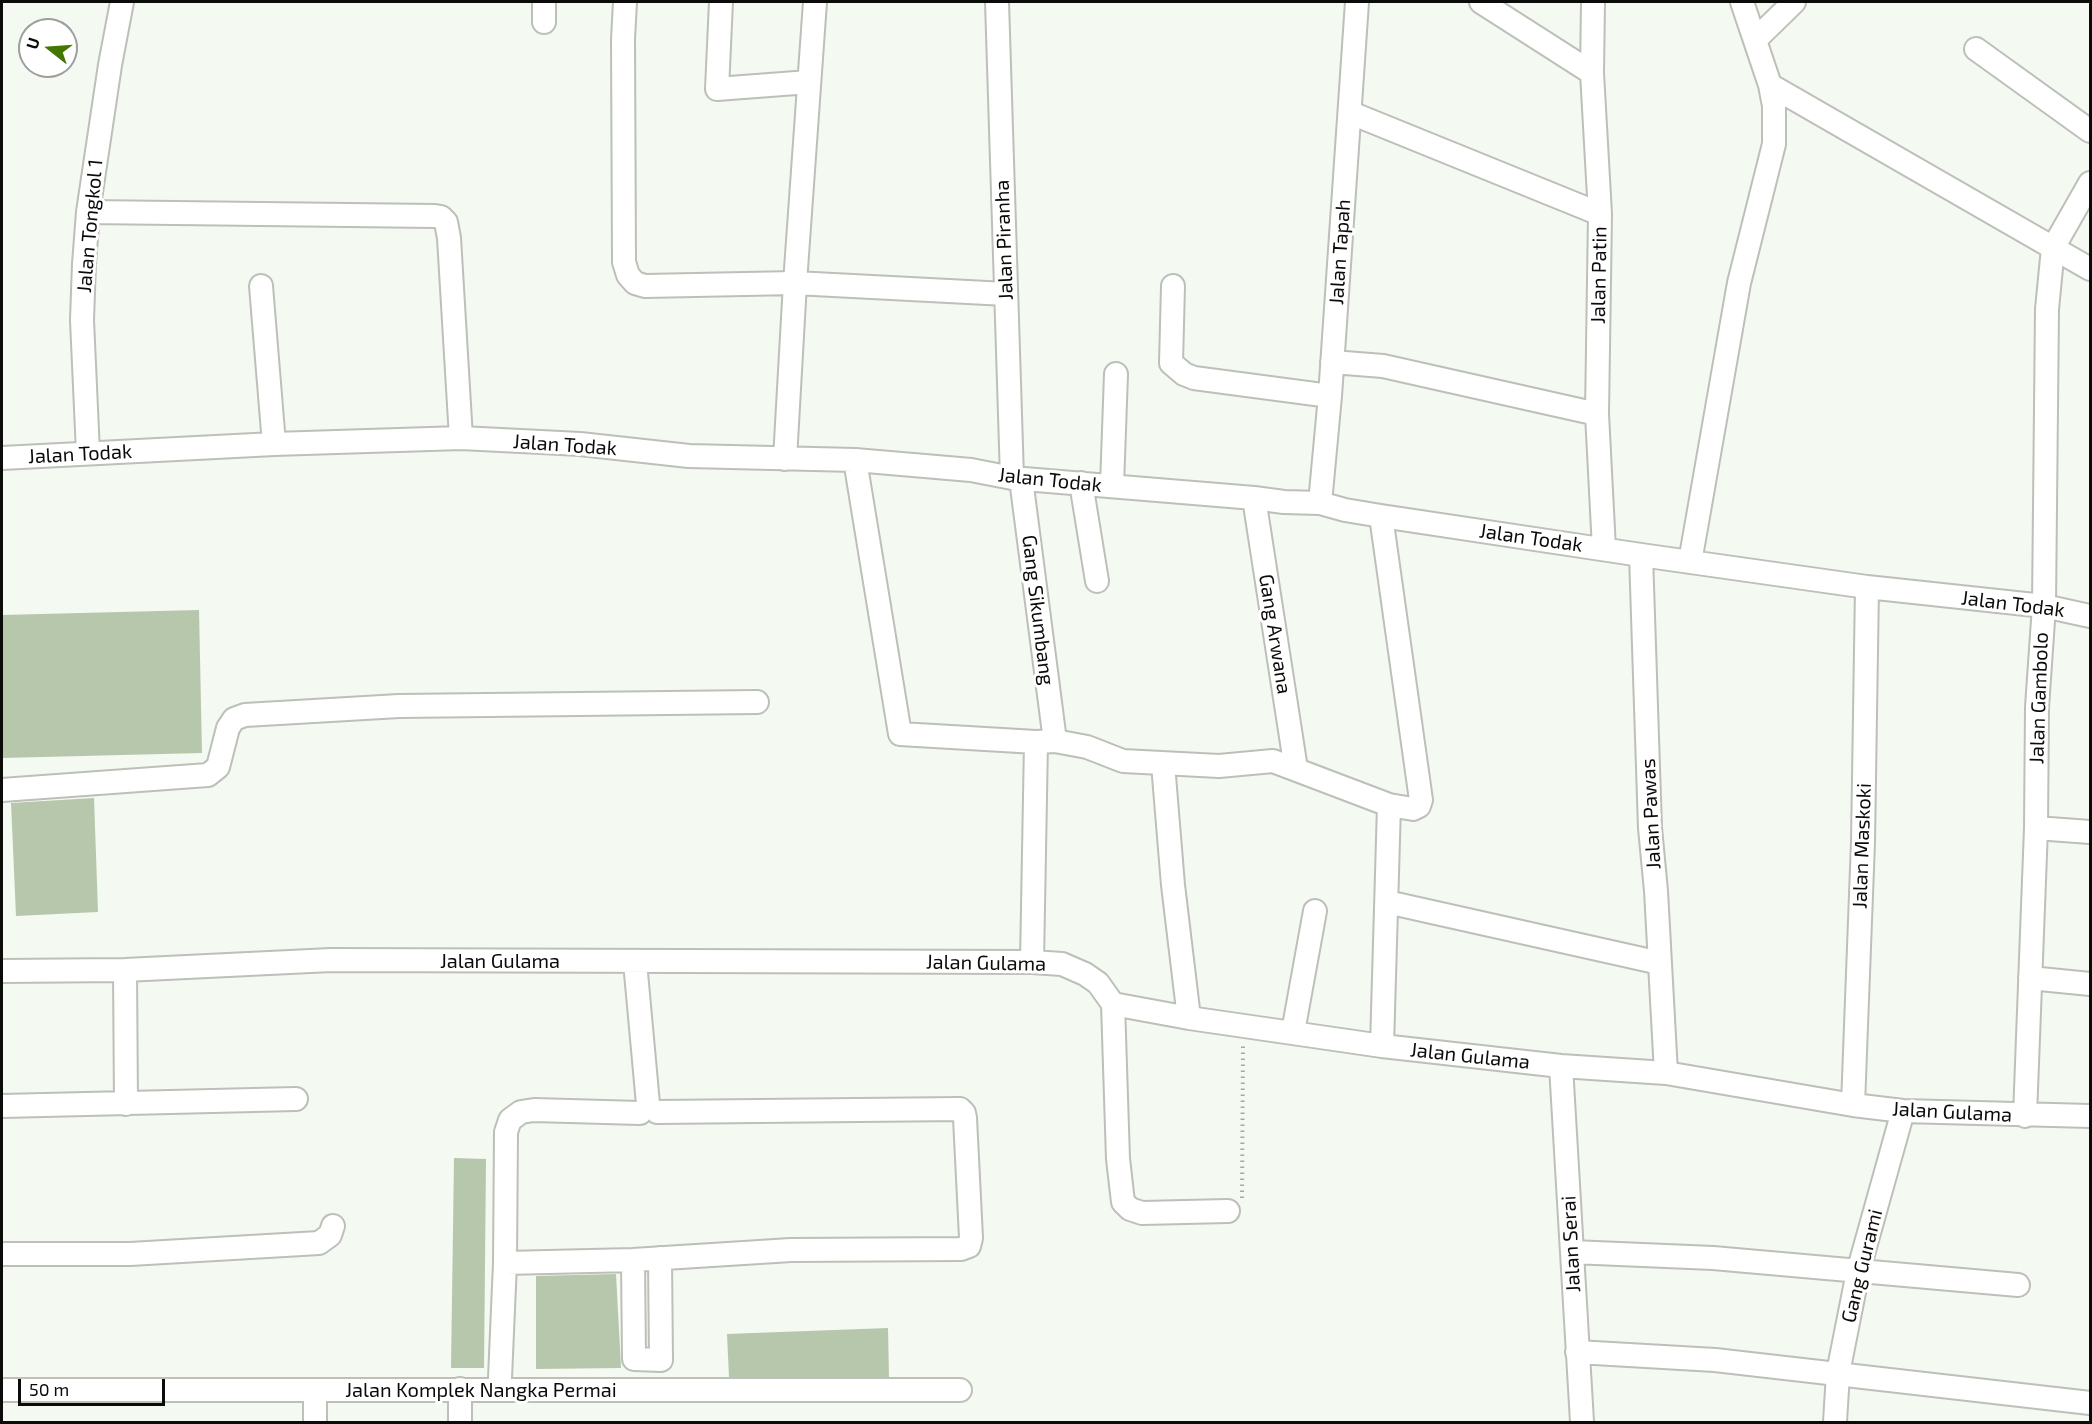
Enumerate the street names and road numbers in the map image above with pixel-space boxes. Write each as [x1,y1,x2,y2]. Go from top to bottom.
street label: Jalan Tongkol 1 [72,158,108,294]
street label: Jalan Piranha [990,179,1018,301]
street label: Jalan Tapah [1324,198,1356,306]
street label: Jalan Patin [1586,226,1612,324]
street label: Jalan Todak [512,429,618,461]
street label: Jalan Todak [27,439,133,469]
street label: Jalan Todak [997,463,1103,497]
street label: Jalan Todak [1478,519,1584,557]
street label: Gang Sikumbang [1017,533,1059,687]
street label: Gang Arwana [1254,572,1296,696]
street label: Jalan Todak [1960,586,2066,622]
street label: Jalan Gambolo [2025,632,2053,764]
street label: Jalan Pawas [1636,758,1666,870]
street label: Jalan Maskoki [1848,783,1876,909]
street label: Jalan Gulama [440,949,560,973]
street label: Jalan Gulama [926,950,1046,976]
street label: Jalan Gulama [1409,1038,1531,1074]
street label: Jalan Gulama [1891,1097,2013,1127]
street label: Jalan Serai [1556,1195,1586,1293]
street label: Gang Gurami [1836,1207,1888,1325]
street label: Jalan Komplek Nangka Permai [345,1378,617,1402]

